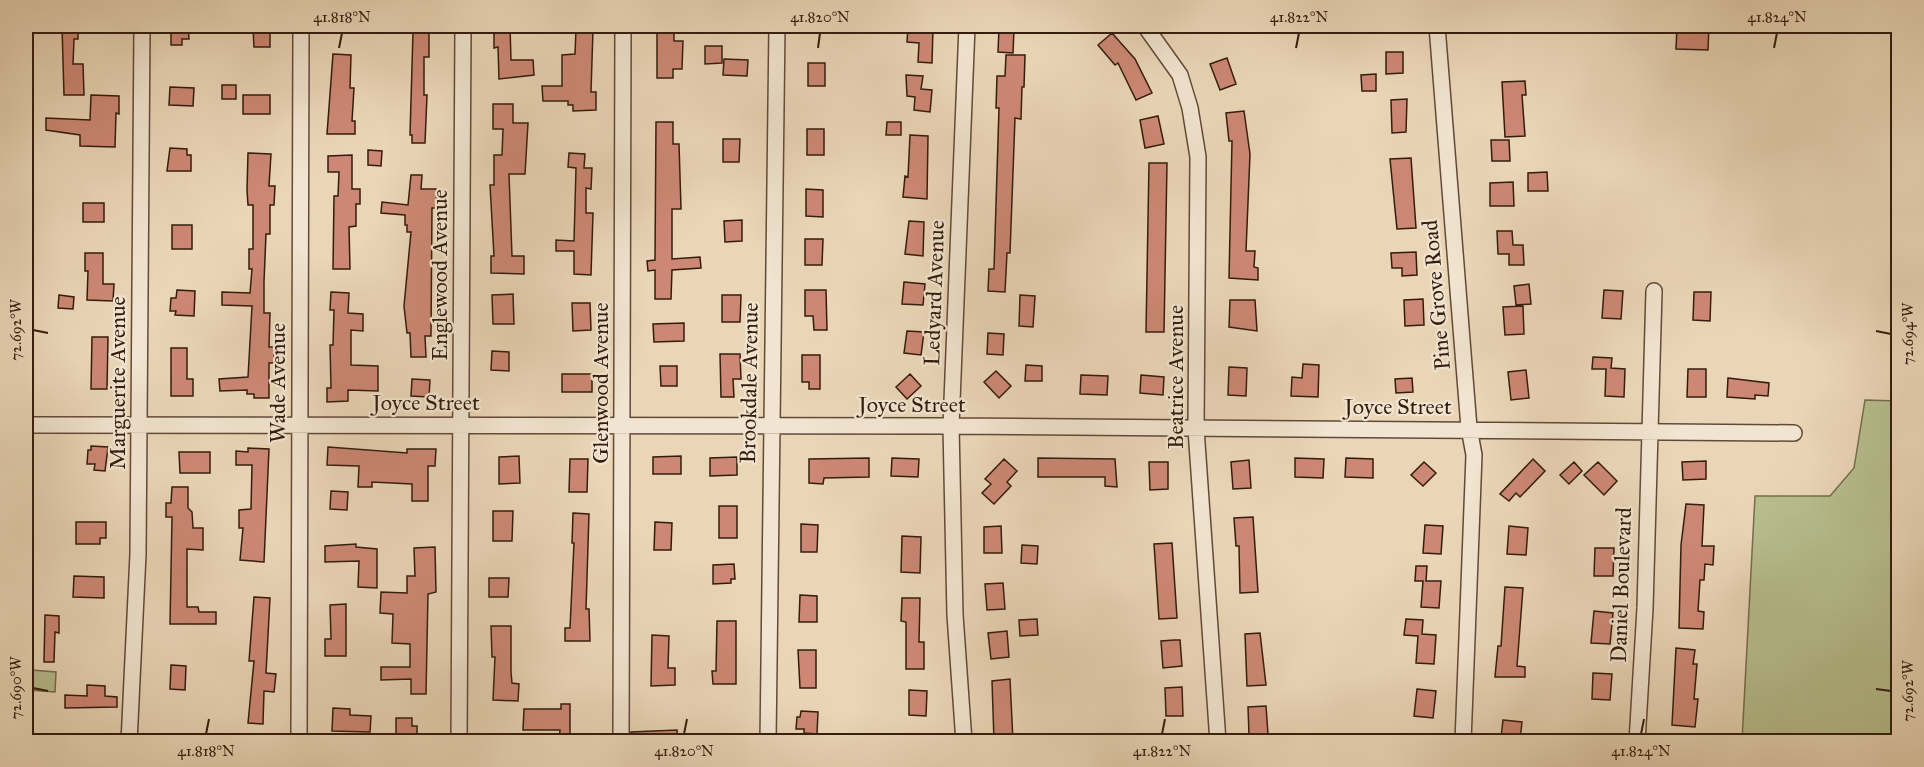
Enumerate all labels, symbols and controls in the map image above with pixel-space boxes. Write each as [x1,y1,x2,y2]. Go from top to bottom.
text: 41.818°N [313,8,371,26]
text: 41.820°N [790,8,850,26]
text: 41.822°N [1270,8,1328,26]
text: 41.824°N [1747,8,1807,26]
street label: Englewood Avenue [426,189,453,361]
street label: Pine Grove Road [1416,219,1456,371]
street label: Ledyard Avenue [918,220,950,366]
street label: Marguerite Avenue [104,296,131,470]
text: 72.692°W [7,298,25,361]
street label: Glenwood Avenue [587,302,614,464]
street label: Brookdale Avenue [734,302,764,464]
text: 72.694°W [1899,302,1917,365]
street label: Beatrice Avenue [1162,305,1189,449]
street label: Wade Avenue [264,323,291,443]
street label: Joyce Street [370,389,480,416]
street label: Joyce Street [856,391,966,418]
street label: Joyce Street [1342,393,1452,420]
street label: Daniel Boulevard [1605,507,1637,663]
text: 72.690°W [7,656,25,719]
text: 72.692°W [1899,659,1917,722]
text: 41.818°N [177,742,235,760]
text: 41.820°N [654,742,714,760]
text: 41.822°N [1133,742,1191,760]
text: 41.824°N [1611,742,1671,760]

